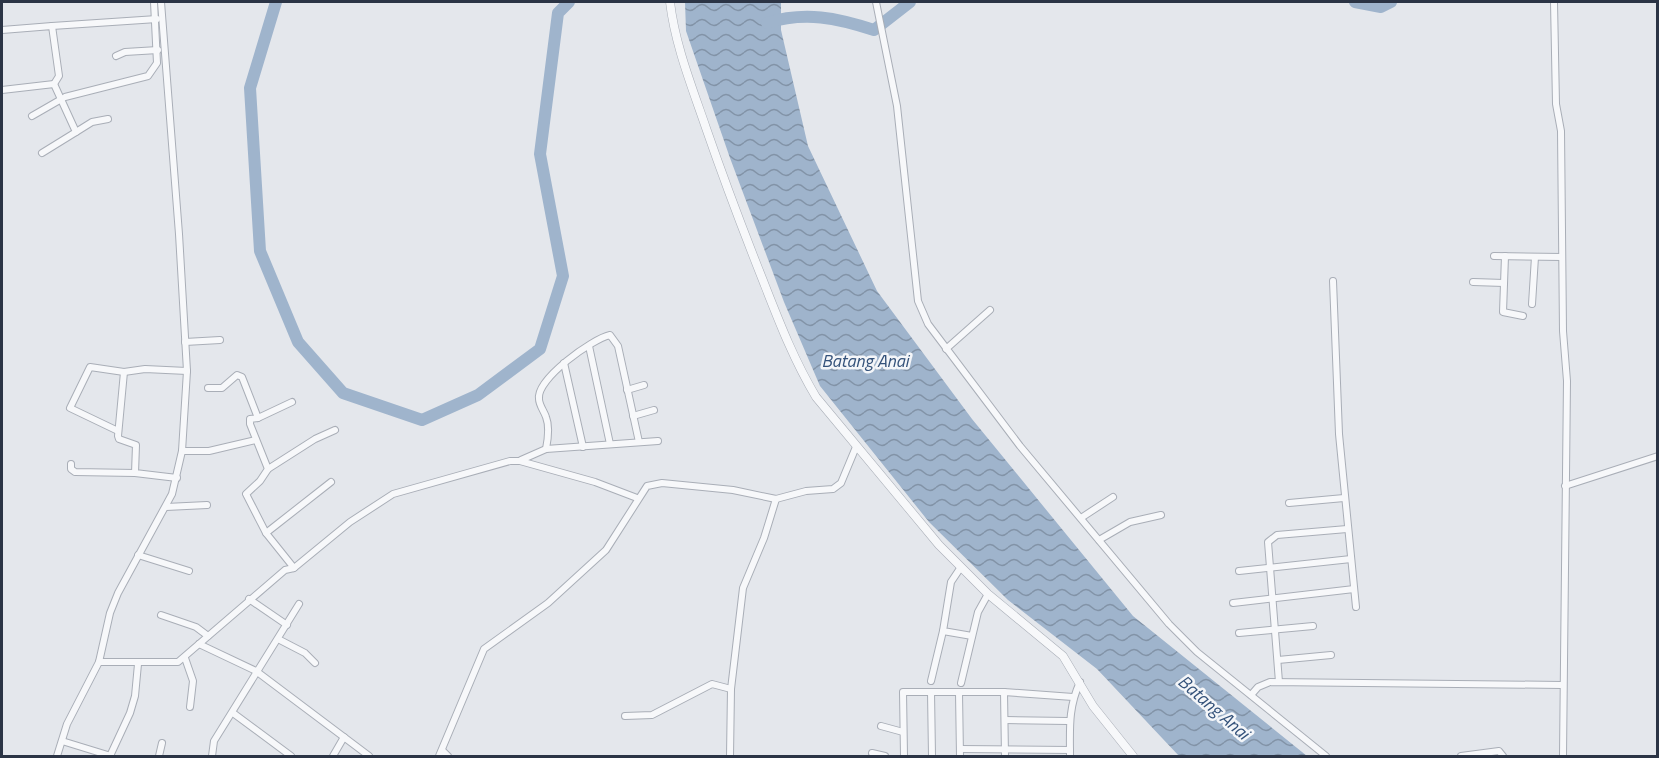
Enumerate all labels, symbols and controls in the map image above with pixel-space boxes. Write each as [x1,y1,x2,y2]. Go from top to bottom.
water label: Batang Anai [821,347,911,374]
water label: Batang Anai [1172,668,1257,747]

